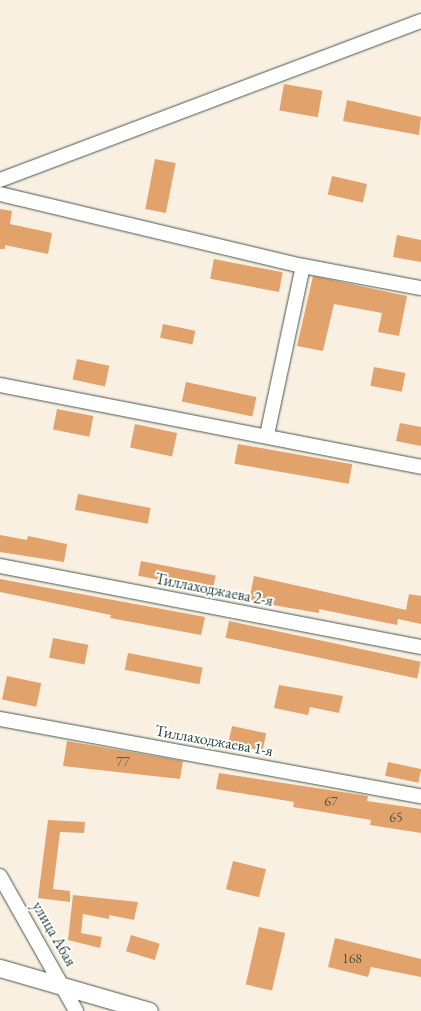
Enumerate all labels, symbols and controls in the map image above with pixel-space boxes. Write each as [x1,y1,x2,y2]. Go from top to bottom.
street label: Тиллаходжаева 2-я [153,569,275,611]
street label: Тиллаходжаева 1-я [153,721,275,761]
house number: 77 [116,753,130,769]
house number: 67 [324,793,338,809]
house number: 65 [389,809,403,825]
street label: улица Абая [28,898,80,970]
house number: 168 [342,950,362,966]

